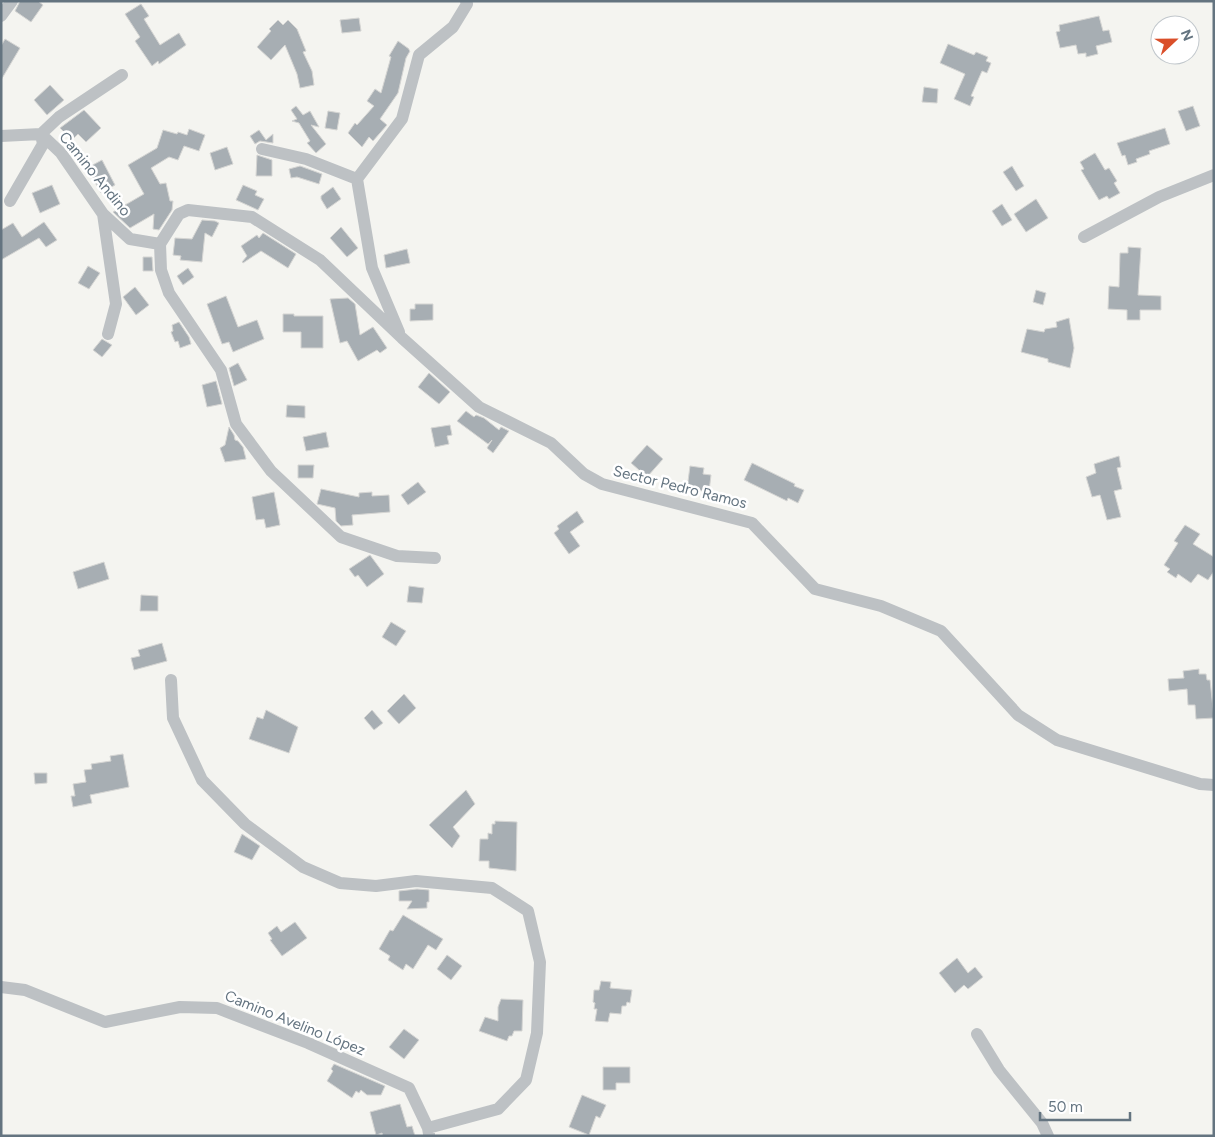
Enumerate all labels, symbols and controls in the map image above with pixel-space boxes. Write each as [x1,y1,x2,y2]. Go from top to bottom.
north arrow [1150,15,1200,65]
text: N [1177,27,1196,44]
street label: Camino Andino [55,128,135,220]
street label: Sector Pedro Ramos [611,462,749,512]
street label: Camino Avelino López [222,987,368,1059]
scale bar [1040,1090,1130,1122]
text: 50 m [1048,1098,1083,1116]

